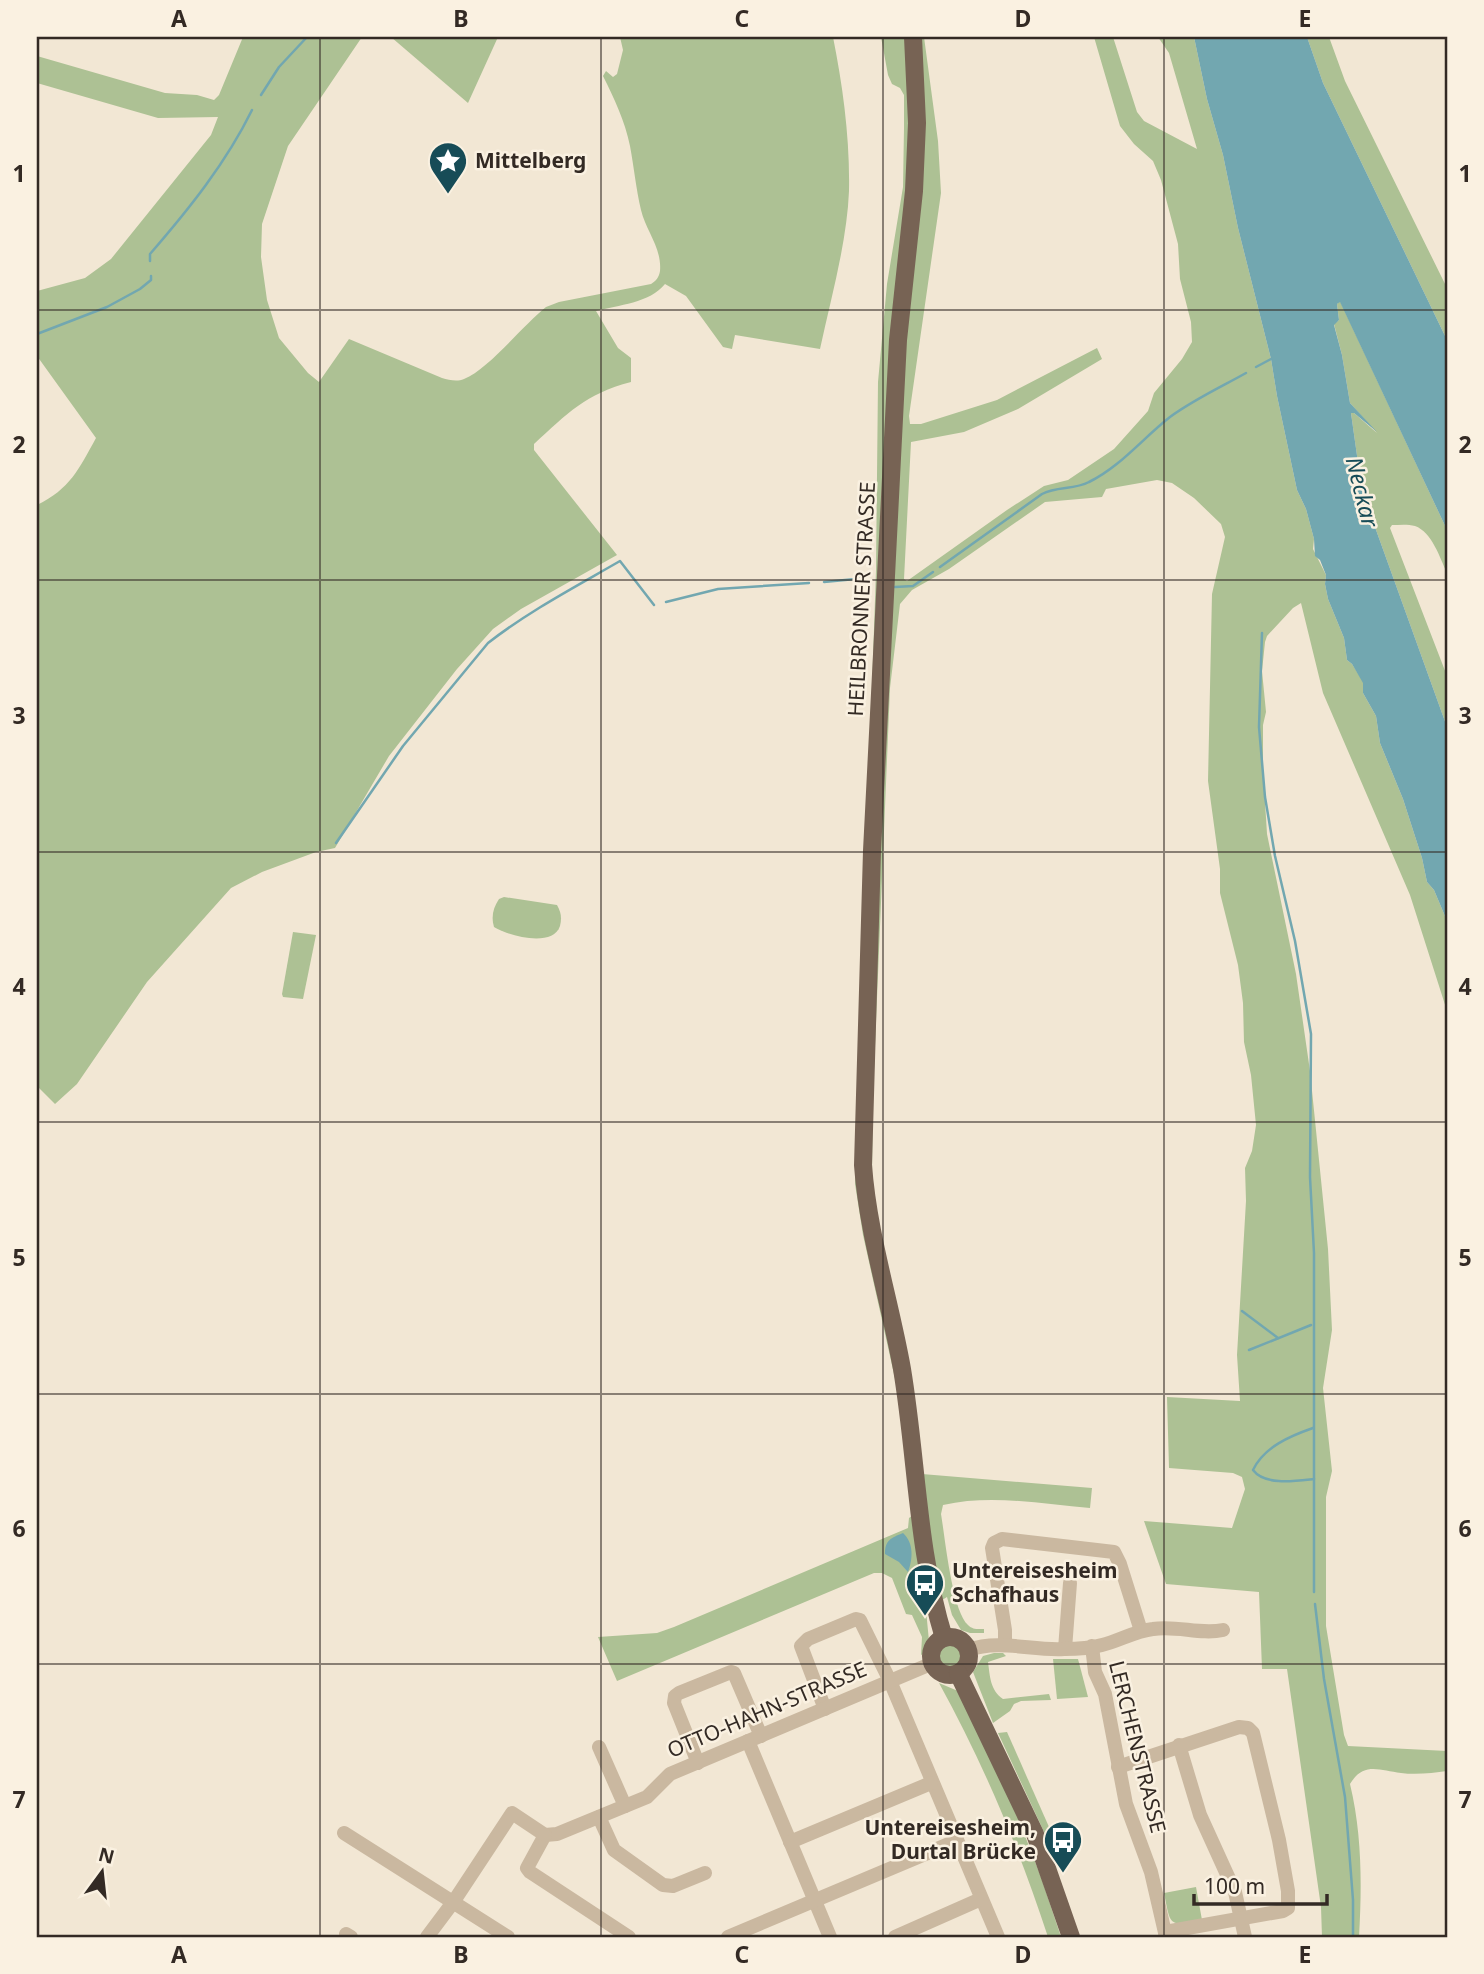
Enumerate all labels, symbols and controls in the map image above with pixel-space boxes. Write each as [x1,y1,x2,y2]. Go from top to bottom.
text: A [171,2,187,34]
text: B [453,2,469,34]
text: C [735,2,750,34]
text: D [1015,2,1031,34]
text: E [1299,2,1311,34]
place icon: Mittelberg [427,140,469,195]
place label: Mittelberg [475,146,586,174]
text: 1 [12,157,26,189]
text: 1 [1458,157,1472,189]
text: 2 [12,428,26,460]
text: 2 [1458,428,1472,460]
water label: Neckar [1339,453,1387,531]
street label: HEILBRONNER STRASSE [841,481,881,717]
text: 3 [12,699,26,731]
text: 3 [1458,699,1472,731]
text: 4 [12,970,26,1002]
text: 4 [1458,970,1472,1002]
text: 5 [12,1241,26,1273]
text: 5 [1458,1241,1472,1273]
text: 6 [12,1512,26,1544]
text: 6 [1458,1512,1472,1544]
place label: Untereisesheim Schafhaus [952,1556,1118,1608]
bus stop icon: Untereisesheim Schafhaus [904,1562,946,1617]
street label: OTTO-HAHN-STRASSE [663,1654,871,1764]
street label: LERCHENSTRASSE [1103,1658,1173,1836]
text: 7 [12,1783,26,1815]
text: 7 [1458,1783,1472,1815]
place label: Untereisesheim, Durtal Brücke [864,1813,1036,1865]
bus stop icon: Untereisesheim, Durtal Brücke [1042,1819,1084,1874]
north arrow [66,1838,136,1908]
text: N [96,1841,117,1870]
scale bar [1194,1862,1326,1906]
text: 100 m [1204,1872,1265,1900]
text: A [171,1938,187,1970]
text: B [453,1938,469,1970]
text: C [735,1938,750,1970]
text: D [1015,1938,1031,1970]
text: E [1299,1938,1311,1970]

